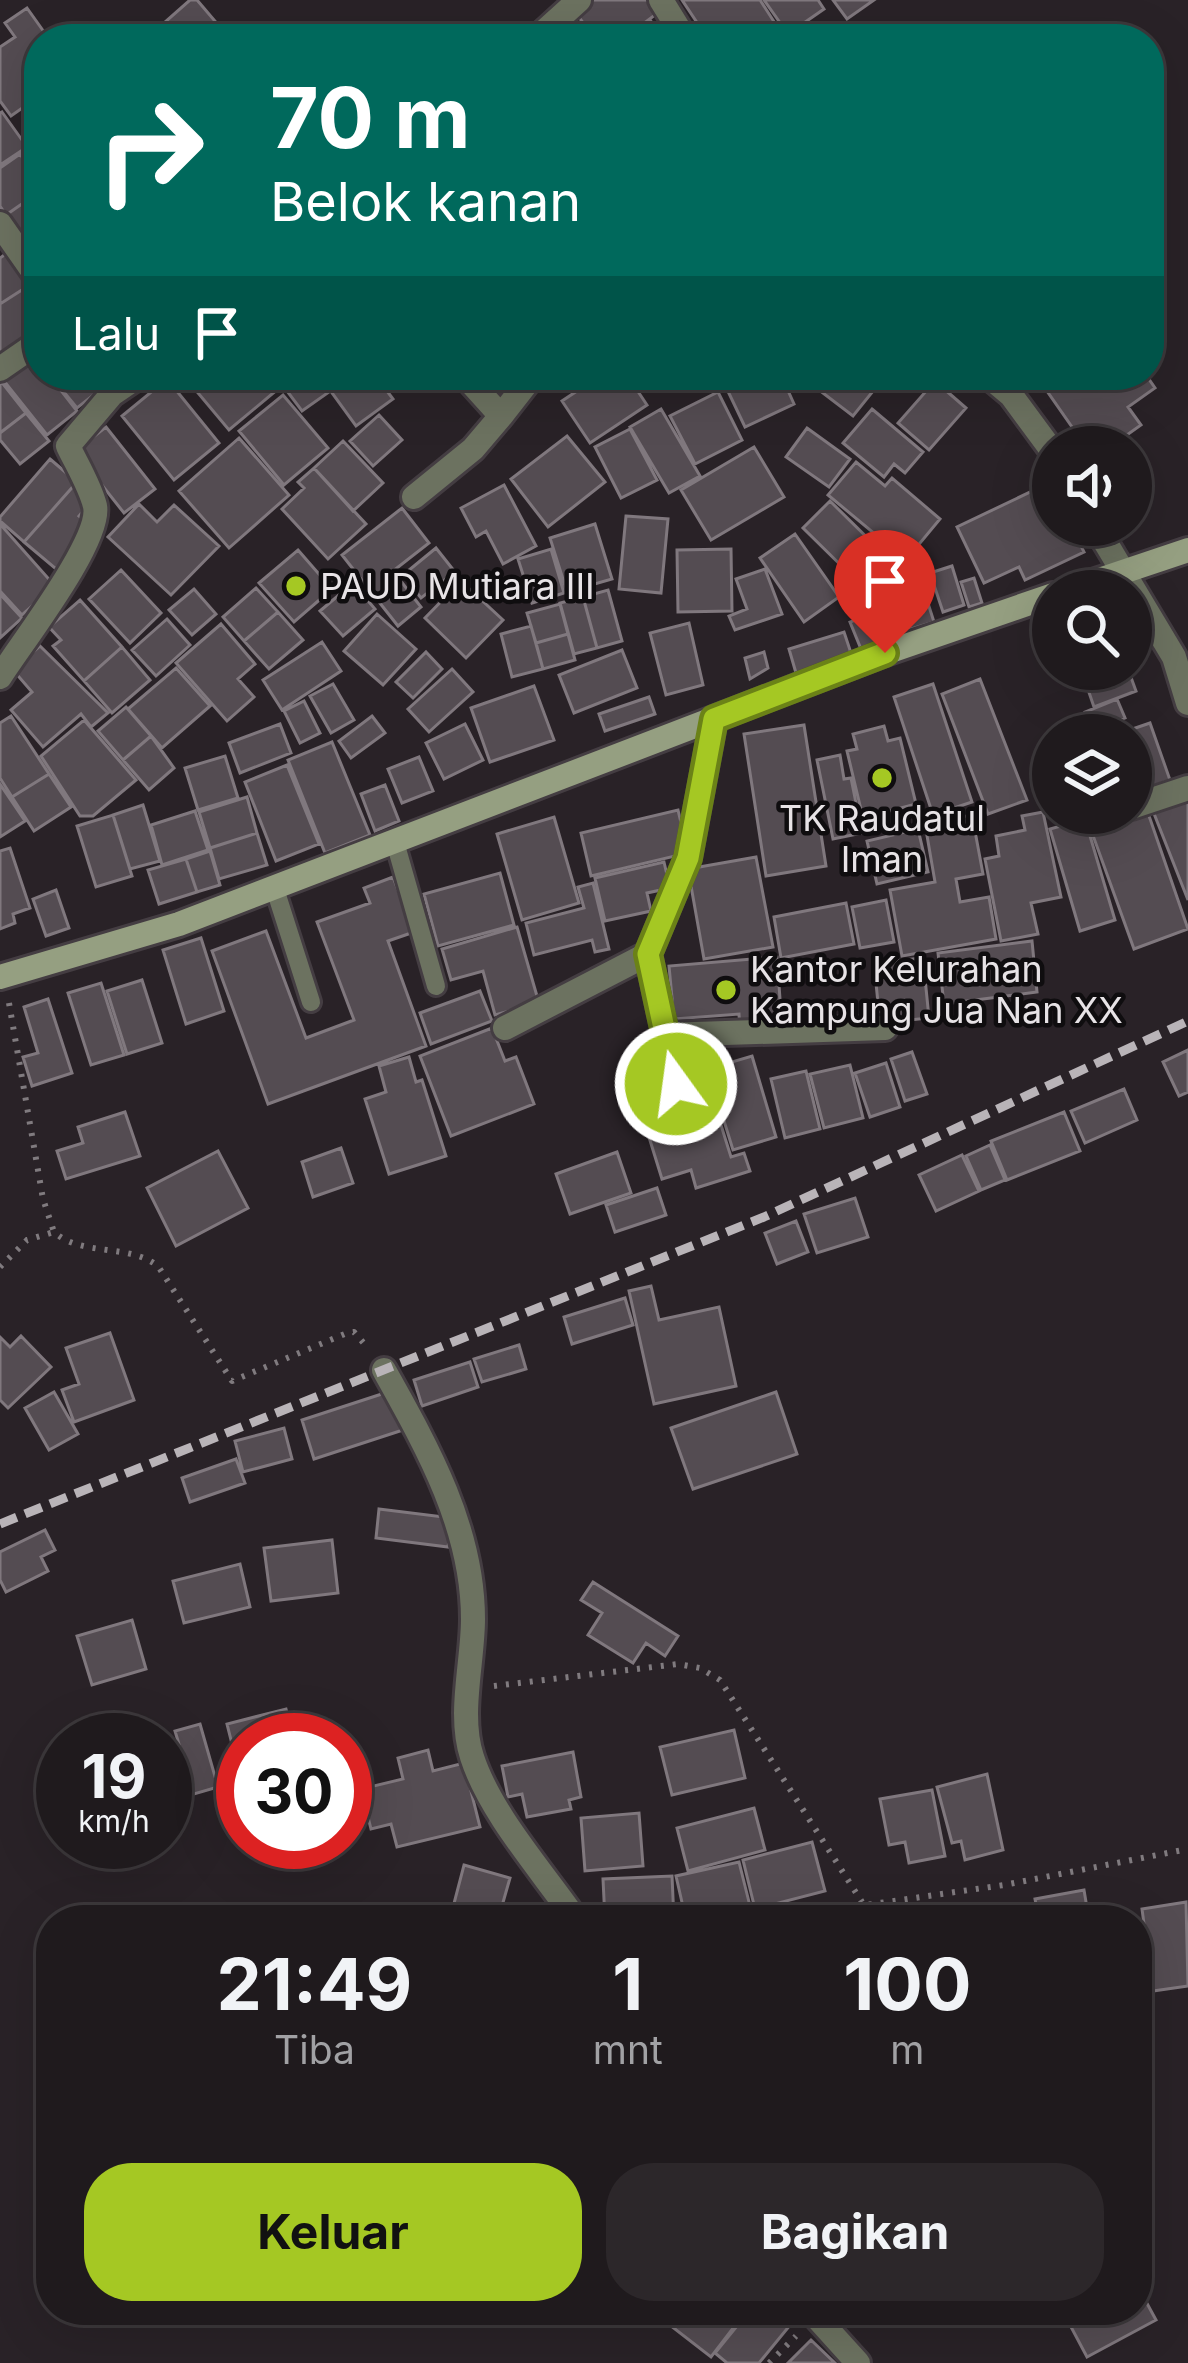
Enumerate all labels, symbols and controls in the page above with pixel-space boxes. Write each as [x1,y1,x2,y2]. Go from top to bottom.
text: 70 m [270,67,471,168]
icon: right [72,72,228,228]
text: Belok kanan [270,169,581,234]
icon: arrive [184,300,250,366]
text: Lalu [72,306,160,361]
map controls [1032,426,1152,834]
button: sound [1032,426,1152,546]
pin [834,530,936,653]
icon: arrive [852,548,918,614]
place label: PAUD Mutiara III [320,564,595,608]
button: search [1032,570,1152,690]
marker: PAUD Mutiara III [283,573,309,599]
button: layers [1032,714,1152,834]
marker: TK Raudatul Iman [869,765,895,791]
place label: TK Raudatul Iman [779,796,985,881]
place label: Kantor Kelurahan Kampung Jua Nan XX [750,947,1123,1032]
marker: Kantor Kelurahan Kampung Jua Nan XX [713,977,739,1003]
position arrow [613,1021,739,1147]
speed limit sign: 30 [216,1713,372,1869]
text: 19 [82,1740,146,1812]
text: km/h [78,1803,150,1839]
text: 21:49 [216,1940,412,2027]
text: 1 [612,1940,643,2027]
text: 100 [843,1940,971,2027]
text: Tiba [274,2026,355,2073]
text: mnt [593,2026,663,2073]
text: m [890,2026,924,2073]
button: Keluar [84,2163,582,2301]
button: Bagikan [606,2163,1104,2301]

